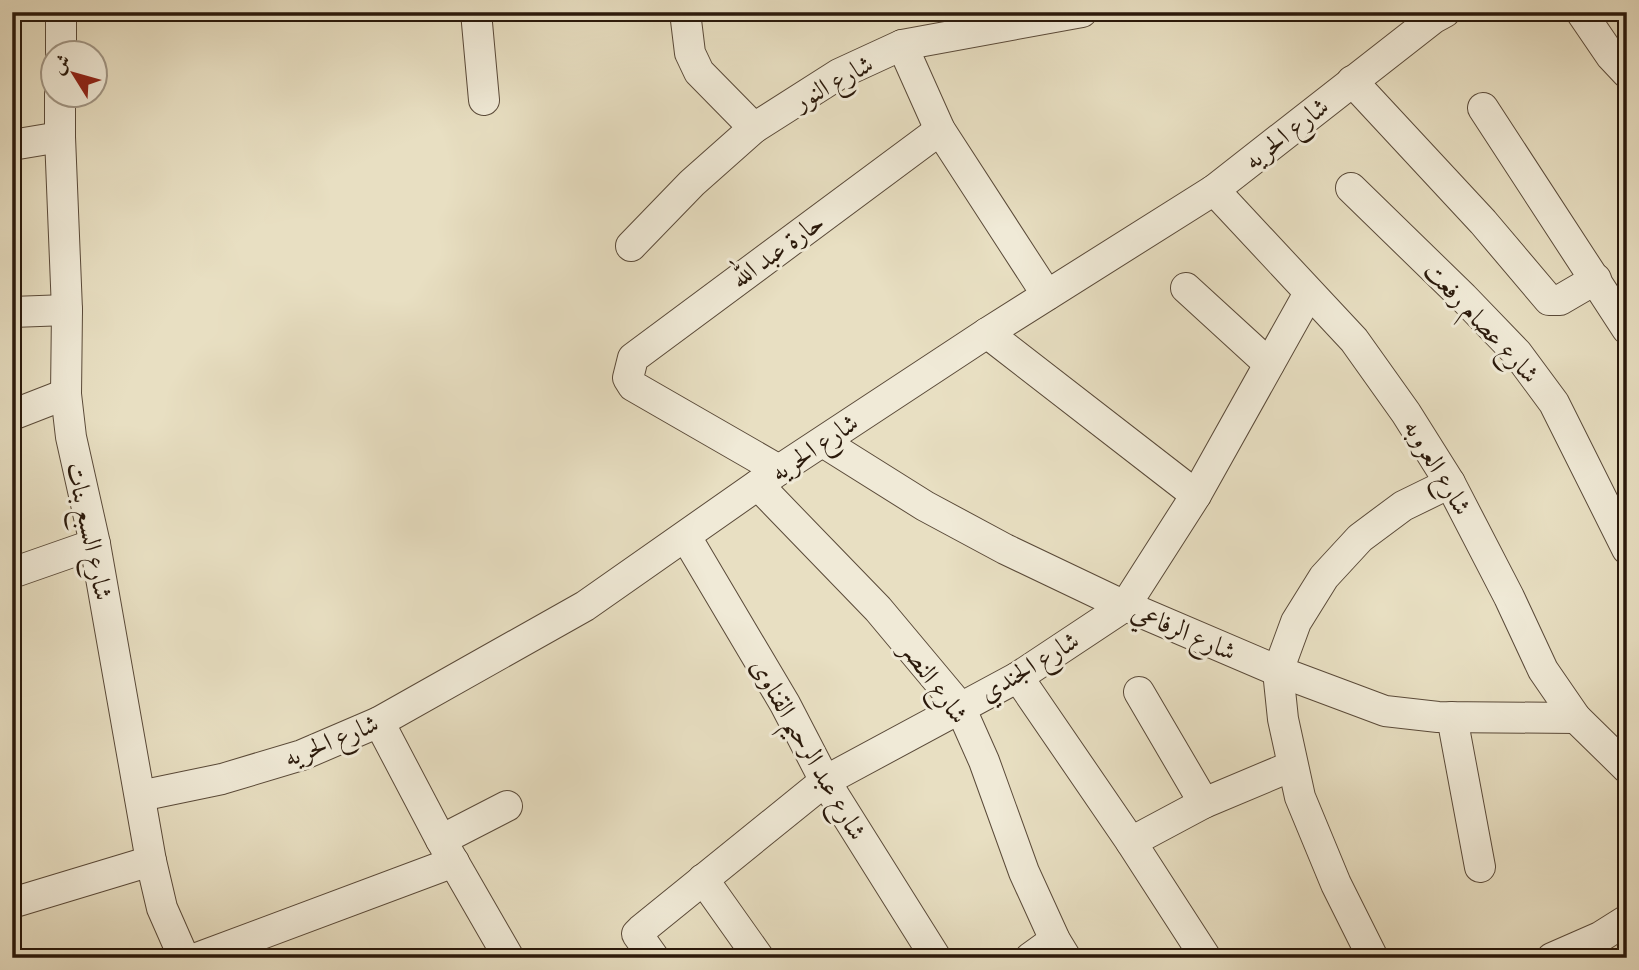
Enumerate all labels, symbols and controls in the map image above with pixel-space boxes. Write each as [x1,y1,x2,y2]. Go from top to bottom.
north arrow [38,38,108,108]
street label: شارع النور [784,46,881,124]
text: ش [45,49,76,79]
street label: شارع الحريه [1236,89,1339,181]
street label: حارة عبد الله [722,202,831,295]
street label: شارع عصام رفعت [1412,254,1547,394]
street label: شارع الحريه [763,405,867,493]
street label: شارع العروبه [1392,413,1480,524]
street label: شارع السبع بنات [52,459,121,605]
street label: شارع الرفاعي [1124,594,1242,673]
street label: شارع الجندي [973,623,1088,713]
street label: شارع النصر [888,631,977,733]
street label: شارع عبد الرحيم القناوى [735,652,875,851]
street label: شارع الحريه [279,706,385,779]

